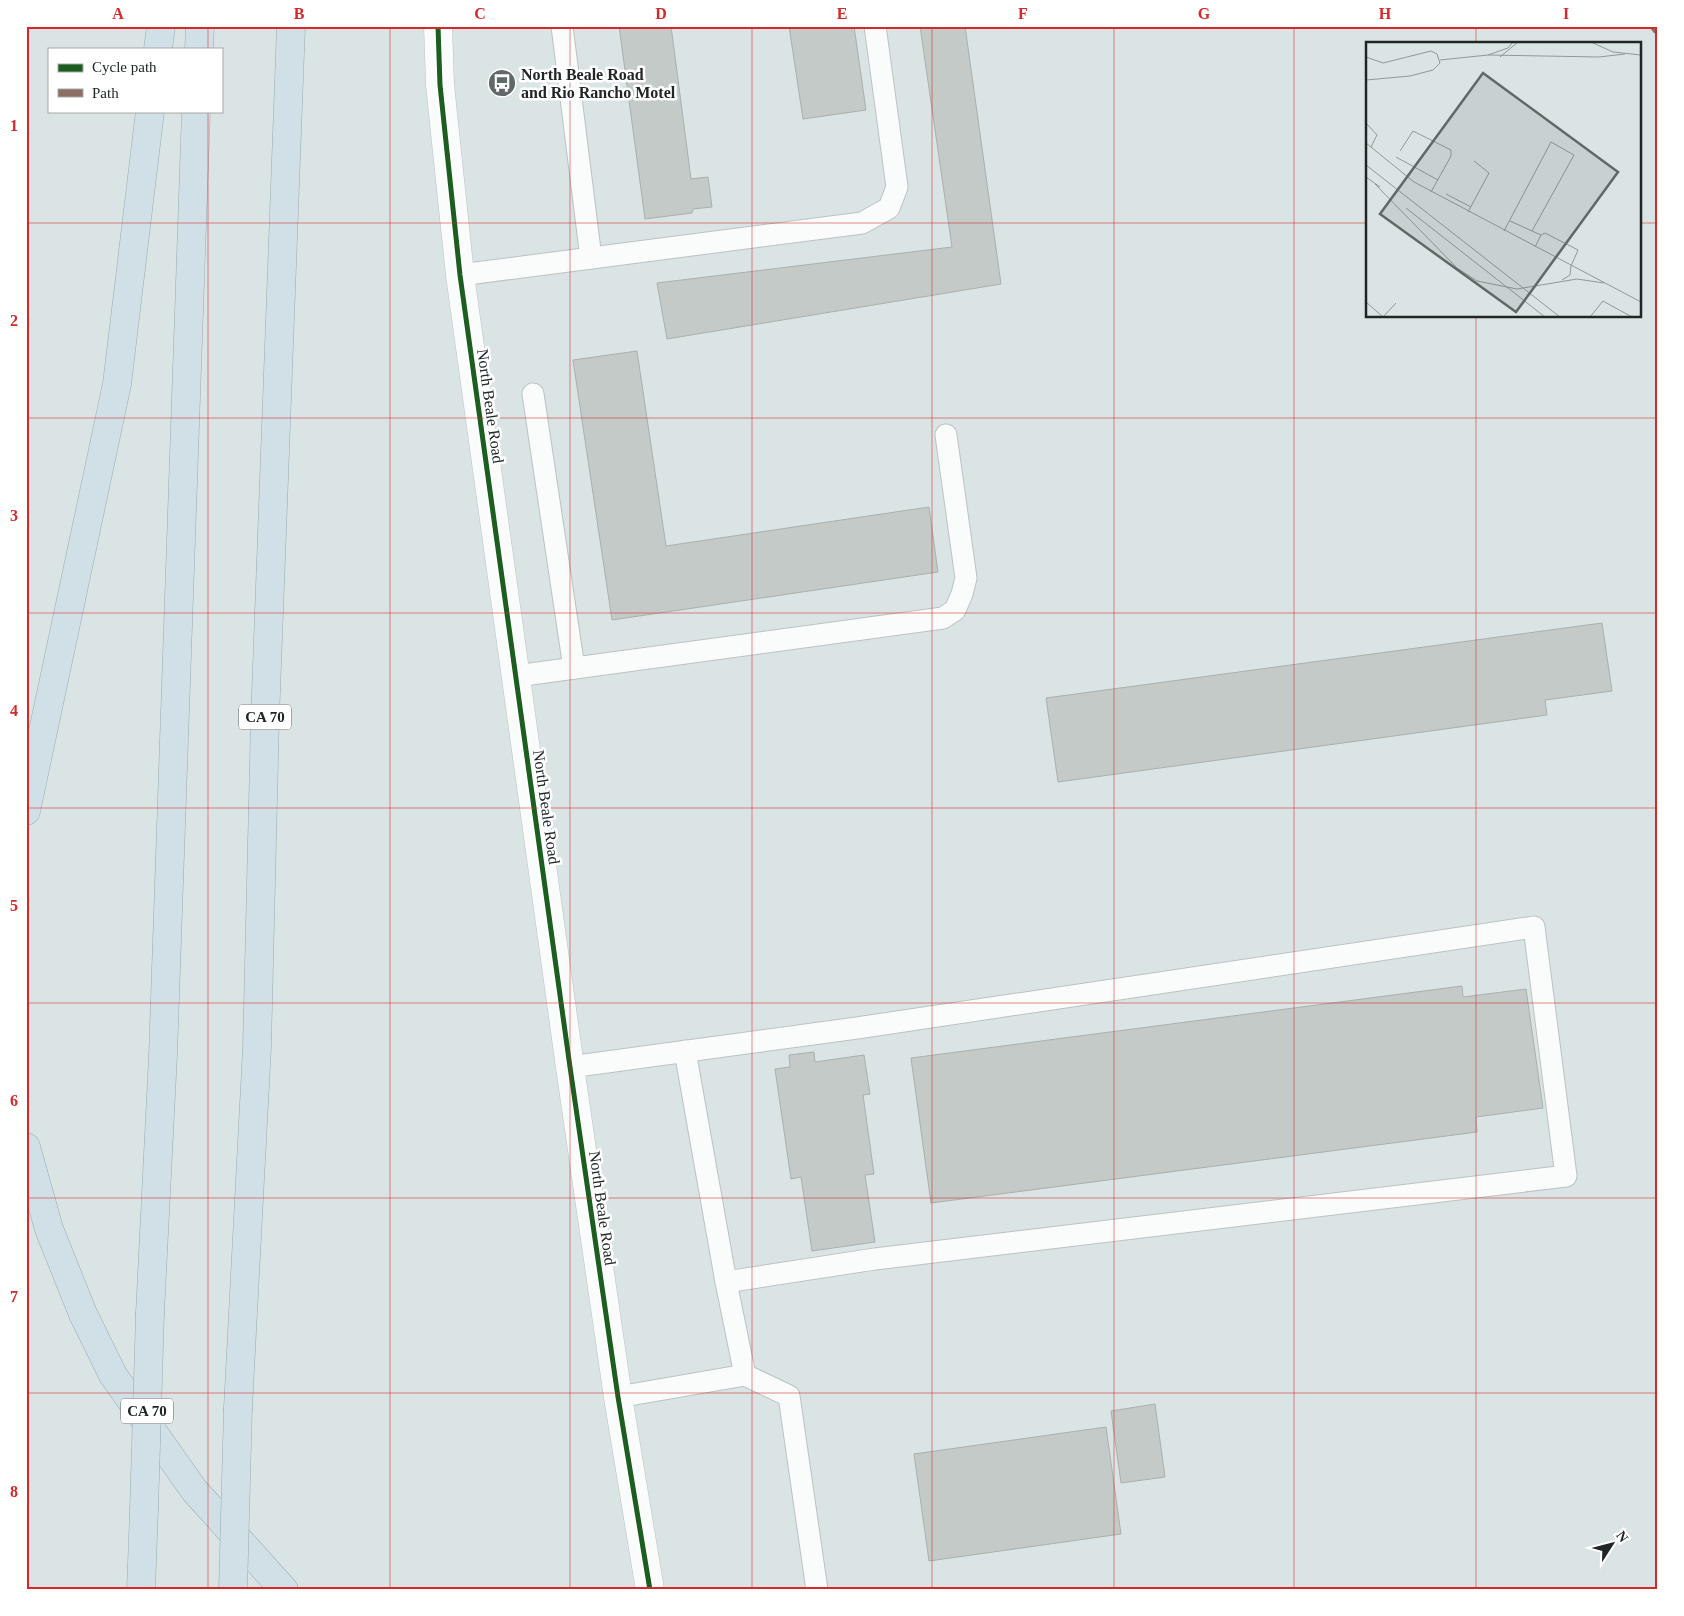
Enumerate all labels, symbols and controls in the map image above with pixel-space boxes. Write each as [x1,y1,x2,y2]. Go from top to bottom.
text: A [112,5,124,22]
text: B [294,5,305,22]
text: C [474,5,486,22]
text: D [655,5,667,22]
text: E [837,5,847,22]
text: F [1018,5,1028,22]
text: G [1198,5,1211,22]
text: H [1379,5,1392,22]
text: I [1563,5,1569,22]
inset map [1366,42,1642,318]
legend [48,48,222,112]
text: Cycle path [92,59,157,75]
place label: North Beale Road and Rio Rancho Motel [521,66,676,101]
bus stop icon: North Beale Road and Rio Rancho Motel [487,68,517,98]
text: Path [92,85,119,101]
text: 1 [10,117,18,134]
text: 2 [10,312,18,329]
street label: North Beale Road [474,348,507,464]
text: 3 [10,507,18,524]
text: 4 [10,702,18,719]
road number: CA 70 [239,704,291,730]
street label: North Beale Road [530,749,563,865]
text: 5 [10,897,18,914]
text: 6 [10,1092,18,1109]
street label: North Beale Road [586,1150,619,1266]
text: 7 [10,1288,18,1305]
road number: CA 70 [121,1398,173,1424]
text: 8 [10,1483,18,1500]
north arrow [1586,1518,1636,1568]
text: N [1613,1528,1631,1545]

